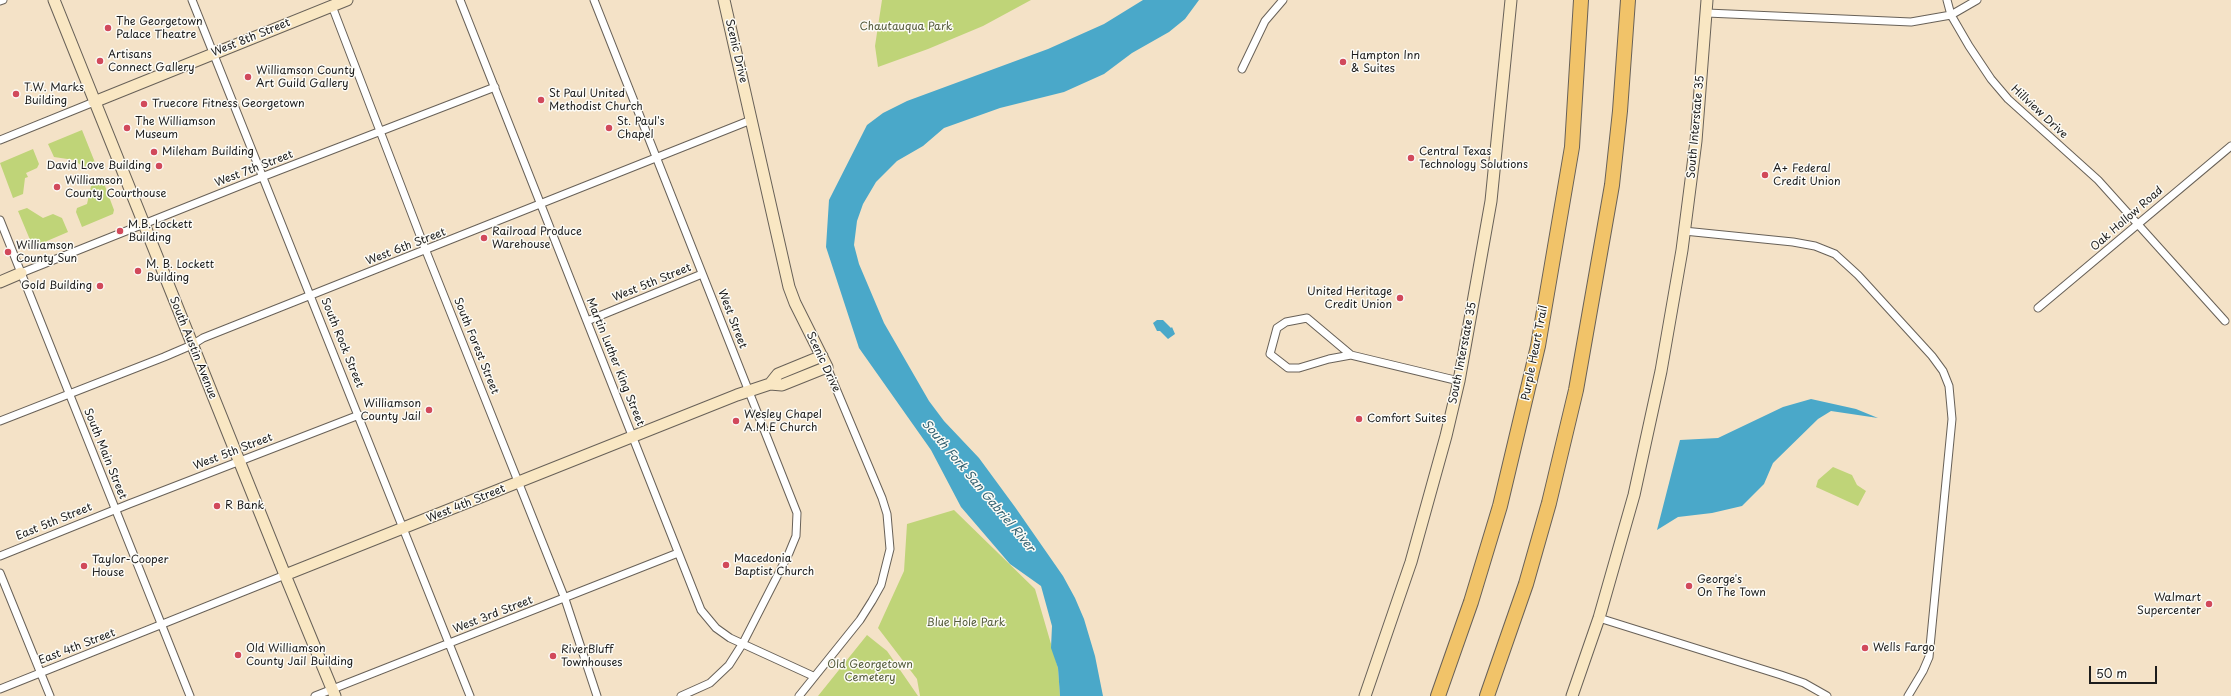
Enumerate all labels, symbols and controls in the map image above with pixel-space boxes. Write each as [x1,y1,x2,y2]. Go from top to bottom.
place label: The Georgetown Palace Theatre [116,15,203,41]
street label: West 8th Street [210,16,292,60]
street label: Scenic Drive [722,18,750,84]
park label: Chautauqua Park [859,20,953,34]
marker: The Georgetown Palace Theatre [103,23,113,33]
place label: Artisans Connect Gallery [108,48,195,74]
place label: Hampton Inn & Suites [1351,49,1420,75]
marker: Artisans Connect Gallery [95,56,105,66]
marker: Hampton Inn & Suites [1338,57,1348,67]
place label: Williamson County Art Guild Gallery [256,64,355,90]
marker: Williamson County Art Guild Gallery [243,72,253,82]
street label: South Interstate 35 [1685,75,1707,179]
place label: T.W. Marks Building [24,81,84,107]
street label: Hillview Drive [2008,82,2070,142]
place label: St Paul United Methodist Church [549,87,643,113]
marker: T.W. Marks Building [11,89,21,99]
marker: St Paul United Methodist Church [536,95,546,105]
place label: Truecore Fitness Georgetown [152,97,305,111]
marker: Truecore Fitness Georgetown [139,99,149,109]
place label: The Williamson Museum [135,115,216,141]
place label: St. Paul's Chapel [617,115,664,141]
marker: The Williamson Museum [122,123,132,133]
marker: St. Paul's Chapel [604,123,614,133]
place label: Mileham Building [162,145,254,159]
place label: Central Texas Technology Solutions [1419,145,1528,171]
marker: Mileham Building [149,147,159,157]
street label: West 7th Street [213,148,295,190]
marker: Central Texas Technology Solutions [1406,153,1416,163]
place label: David Love Building [47,159,151,173]
marker: David Love Building [154,161,164,171]
place label: A+ Federal Credit Union [1773,162,1841,188]
marker: A+ Federal Credit Union [1760,170,1770,180]
place label: Williamson County Courthouse [65,174,167,200]
marker: Williamson County Courthouse [52,182,62,192]
street label: Oak Hollow Road [2088,184,2166,254]
place label: M.B. Lockett Building [128,218,192,244]
place label: Railroad Produce Warehouse [492,225,582,251]
marker: M.B. Lockett Building [115,226,125,236]
street label: West 6th Street [364,226,448,268]
marker: Railroad Produce Warehouse [479,233,489,243]
place label: Williamson County Sun [16,239,77,265]
marker: Williamson County Sun [3,247,13,257]
place label: M. B. Lockett Building [146,258,214,284]
street label: West 5th Street [611,261,693,305]
marker: M. B. Lockett Building [133,266,143,276]
place label: Gold Building [21,279,92,293]
marker: Gold Building [95,281,105,291]
place label: United Heritage Credit Union [1307,285,1392,311]
street label: West Street [715,288,749,350]
marker: United Heritage Credit Union [1395,293,1405,303]
street label: South Austin Avenue [166,295,220,401]
street label: South Rock Street [318,296,366,390]
street label: South Forest Street [451,296,501,396]
street label: Martin Luther King Street [583,296,647,428]
street label: South Interstate 35 [1447,301,1479,405]
street label: Purple Heart Trail [1519,304,1551,402]
street label: Scenic Drive [803,330,843,394]
place label: Williamson County Jail [361,397,421,423]
marker: Williamson County Jail [424,405,434,415]
street label: South Main Street [81,407,129,501]
place label: Wesley Chapel A.M.E Church [744,408,822,434]
place label: Comfort Suites [1367,412,1446,426]
marker: Comfort Suites [1354,414,1364,424]
marker: Wesley Chapel A.M.E Church [731,416,741,426]
water label: South Fork San Gabriel River [919,417,1037,555]
street label: West 5th Street [192,431,274,473]
street label: West 4th Street [425,482,507,526]
place label: R Bank [225,499,264,513]
street label: East 5th Street [14,501,94,543]
marker: R Bank [212,501,222,511]
place label: Macedonia Baptist Church [734,552,814,578]
place label: Taylor-Cooper House [92,553,169,579]
marker: Macedonia Baptist Church [721,560,731,570]
marker: Taylor-Cooper House [79,561,89,571]
place label: George's On The Town [1697,573,1766,599]
marker: George's On The Town [1684,581,1694,591]
place label: Walmart Supercenter [2137,591,2201,617]
street label: West 3rd Street [451,594,535,636]
marker: Walmart Supercenter [2204,599,2214,609]
park label: Blue Hole Park [927,616,1005,630]
street label: East 4th Street [37,626,117,668]
place label: Wells Fargo [1873,641,1935,655]
place label: Old Williamson County Jail Building [246,642,353,668]
place label: RiverBluff Townhouses [561,643,622,669]
marker: Wells Fargo [1860,643,1870,653]
marker: Old Williamson County Jail Building [233,650,243,660]
marker: RiverBluff Townhouses [548,651,558,661]
park label: Old Georgetown Cemetery [827,658,913,684]
scale bar [2091,658,2159,684]
text: 50 m [2096,664,2127,682]

